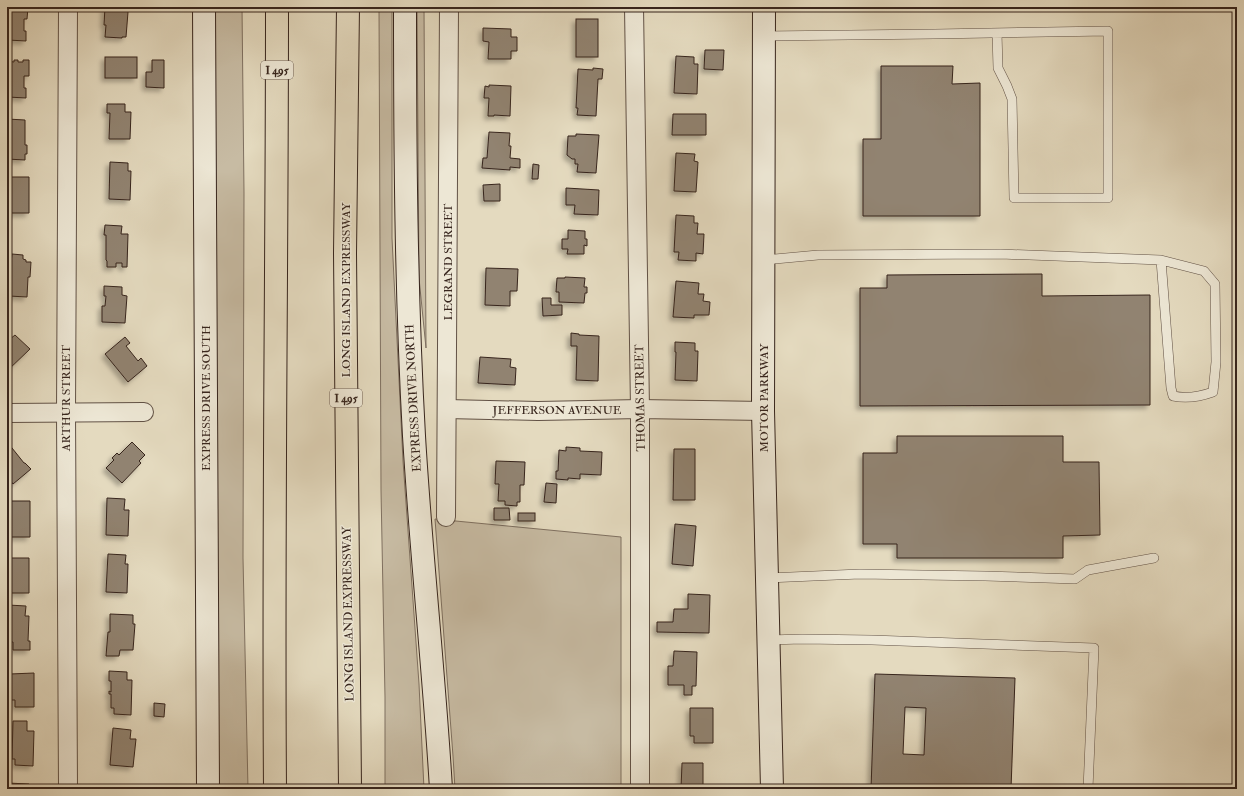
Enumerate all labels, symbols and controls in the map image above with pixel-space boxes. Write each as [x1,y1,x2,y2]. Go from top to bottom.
road number: I 495 [261,61,293,79]
street label: LONG ISLAND EXPRESSWAY [339,202,354,378]
street label: LEGRAND STREET [441,203,456,321]
street label: EXPRESS DRIVE NORTH [402,323,425,472]
street label: EXPRESS DRIVE SOUTH [199,325,214,471]
street label: MOTOR PARKWAY [757,343,772,453]
street label: THOMAS STREET [632,344,649,452]
street label: ARTHUR STREET [59,345,74,452]
road number: I 495 [330,389,362,407]
street label: JEFFERSON AVENUE [492,403,622,418]
street label: LONG ISLAND EXPRESSWAY [339,526,358,702]

